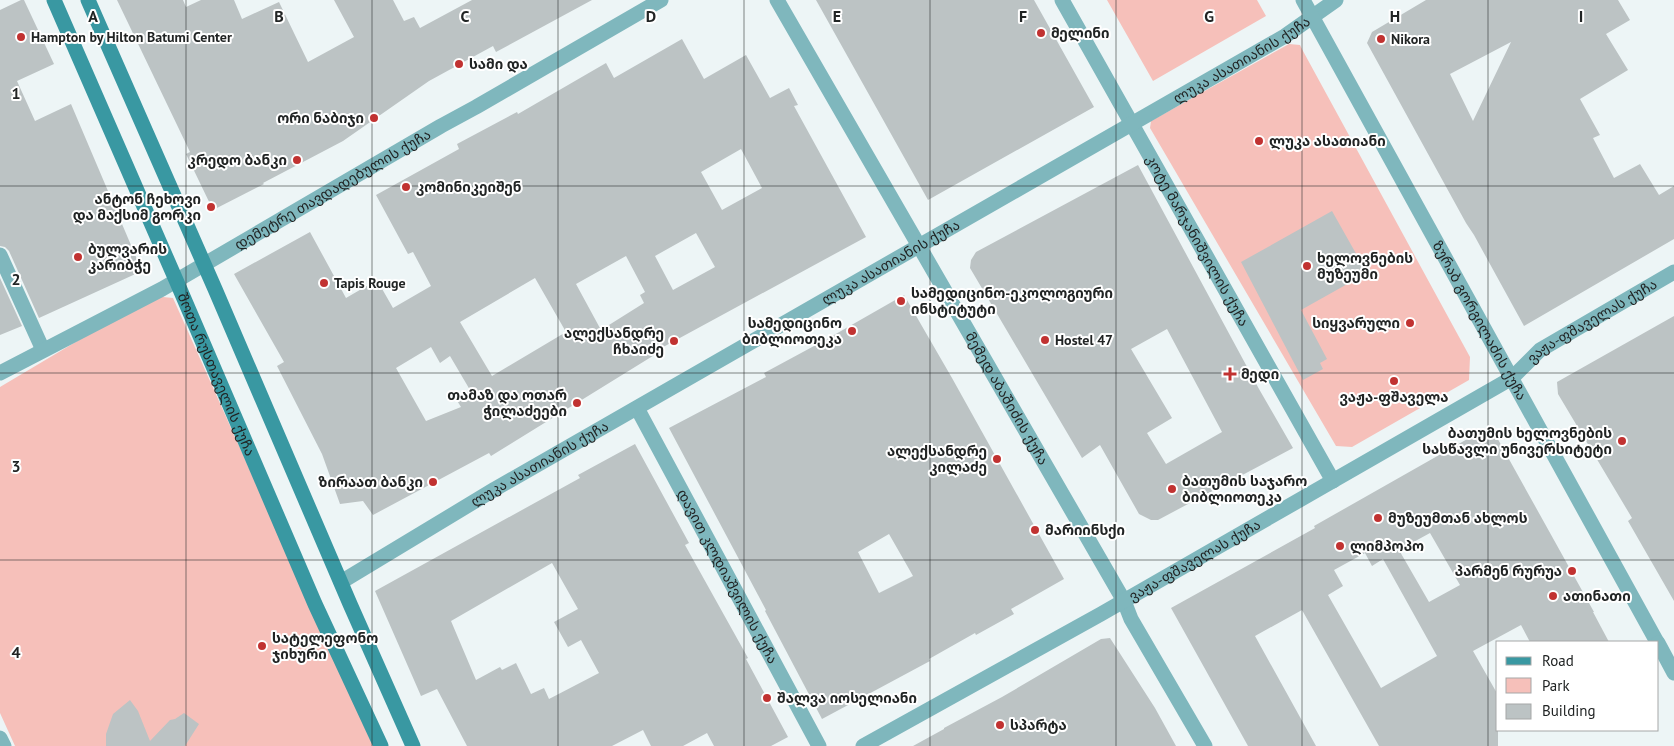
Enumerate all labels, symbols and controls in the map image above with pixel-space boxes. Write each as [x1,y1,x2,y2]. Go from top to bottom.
text: A [88,6,98,26]
text: B [274,6,284,26]
text: C [461,6,470,26]
text: D [646,6,656,26]
text: E [833,6,841,26]
text: F [1019,6,1027,26]
text: G [1204,6,1214,26]
text: H [1390,6,1400,26]
text: I [1579,6,1583,26]
street label: ლუკა ასათიანის ქუჩა [1170,12,1314,107]
place label: მელინი [1051,24,1110,42]
marker: მელინი [1035,27,1047,39]
place label: Hampton by Hilton Batumi Center [31,28,232,46]
place label: Nikora [1391,30,1430,48]
marker: Hampton by Hilton Batumi Center [15,31,27,43]
marker: Nikora [1375,33,1387,45]
place label: სამი და [469,55,528,73]
marker: სამი და [453,58,465,70]
text: 1 [11,83,21,103]
place label: ორი ნაბიჯი [277,109,364,127]
marker: ორი ნაბიჯი [368,112,380,124]
street label: დემეტრე თავდადებულის ქუჩა [231,125,434,254]
place label: ლუკა ასათიანი [1269,132,1386,150]
marker: ლუკა ასათიანი [1253,135,1265,147]
place label: კრედო ბანკი [188,151,287,169]
street label: კოტე მარჯანიშვილის ქუჩა [1142,152,1253,329]
marker: კრედო ბანკი [291,154,303,166]
place label: კომინიკეიშენ [416,178,522,196]
marker: კომინიკეიშენ [400,181,412,193]
place label: ანტონ ჩეხოვი და მაქსიმ გორკი [73,190,201,224]
marker: ანტონ ჩეხოვი და მაქსიმ გორკი [205,201,217,213]
street label: ლუკა ასათიანის ქუჩა [818,215,963,309]
street label: ზურაბ გორგილაძის ქუჩა [1429,238,1531,403]
place label: ბულვარის კარიბჭე [88,240,167,274]
place label: ხელოვნების მუზეუმი [1317,249,1413,283]
marker: ბულვარის კარიბჭე [72,251,84,263]
marker: ხელოვნების მუზეუმი [1301,260,1313,272]
text: 2 [11,269,21,289]
place label: Tapis Rouge [334,274,406,292]
street label: ვაჟა-ფშაველას ქუჩა [1523,275,1660,367]
marker: Tapis Rouge [318,277,330,289]
place label: სამედიცინო-ეკოლოგიური ინსტიტუტი [911,284,1113,318]
street label: შოთა რუსთაველის ქუჩა [174,290,259,459]
marker: სამედიცინო-ეკოლოგიური ინსტიტუტი [895,295,907,307]
place label: სამედიცინო ბიბლიოთეკა [742,314,842,348]
place label: სიყვარული [1312,314,1400,332]
marker: სიყვარული [1404,317,1416,329]
place label: ალექსანდრე ჩხაიძე [564,324,664,358]
marker: სამედიცინო ბიბლიოთეკა [846,325,858,337]
street label: მემედ აბაშიძის ქუჩა [961,329,1053,468]
place label: Hostel 47 [1055,331,1113,349]
marker: Hostel 47 [1039,334,1051,346]
marker: ალექსანდრე ჩხაიძე [668,335,680,347]
place label: მედი [1241,365,1279,383]
marker: მედი [1223,367,1237,381]
marker: ვაჟა-ფშაველა [1388,375,1400,387]
place label: თამაზ და ოთარ ჭილაძეები [447,386,567,420]
place label: ვაჟა-ფშაველა [1339,388,1449,406]
marker: თამაზ და ოთარ ჭილაძეები [571,397,583,409]
street label: ლუკა ასათიანის ქუჩა [467,417,612,511]
place label: ბათუმის ხელოვნების სასწავლი უნივერსიტეტი [1422,424,1612,458]
marker: ბათუმის ხელოვნების სასწავლი უნივერსიტეტი [1616,435,1628,447]
place label: ალექსანდრე კილაძე [887,442,987,476]
marker: ალექსანდრე კილაძე [991,453,1003,465]
text: 3 [11,456,21,476]
place label: ბათუმის საჯარო ბიბლიოთეკა [1182,472,1307,506]
place label: ზირაათ ბანკი [318,473,423,491]
marker: ზირაათ ბანკი [427,476,439,488]
marker: ბათუმის საჯარო ბიბლიოთეკა [1166,483,1178,495]
street label: დავით კლდიაშვილის ქუჩა [673,486,782,667]
place label: მუზეუმთან ახლოს [1388,509,1528,527]
marker: მუზეუმთან ახლოს [1372,512,1384,524]
street label: ვაჟა-ფშაველას ქუჩა [1125,515,1264,605]
place label: მარიინსქი [1045,521,1125,539]
marker: მარიინსქი [1029,524,1041,536]
place label: ლიმპოპო [1350,537,1424,555]
marker: ლიმპოპო [1334,540,1346,552]
place label: პარმენ რურუა [1455,562,1562,580]
marker: პარმენ რურუა [1566,565,1578,577]
place label: ათინათი [1563,587,1631,605]
marker: ათინათი [1547,590,1559,602]
place label: სატელეფონო ჯიხური [272,629,378,663]
marker: სატელეფონო ჯიხური [256,640,268,652]
legend [1496,641,1659,731]
text: 4 [11,642,21,662]
text: Road [1542,651,1574,670]
text: Park [1542,676,1570,695]
place label: შალვა იოსელიანი [777,689,917,707]
marker: შალვა იოსელიანი [761,692,773,704]
text: Building [1542,701,1596,720]
place label: სპარტა [1010,716,1067,734]
marker: სპარტა [994,719,1006,731]

